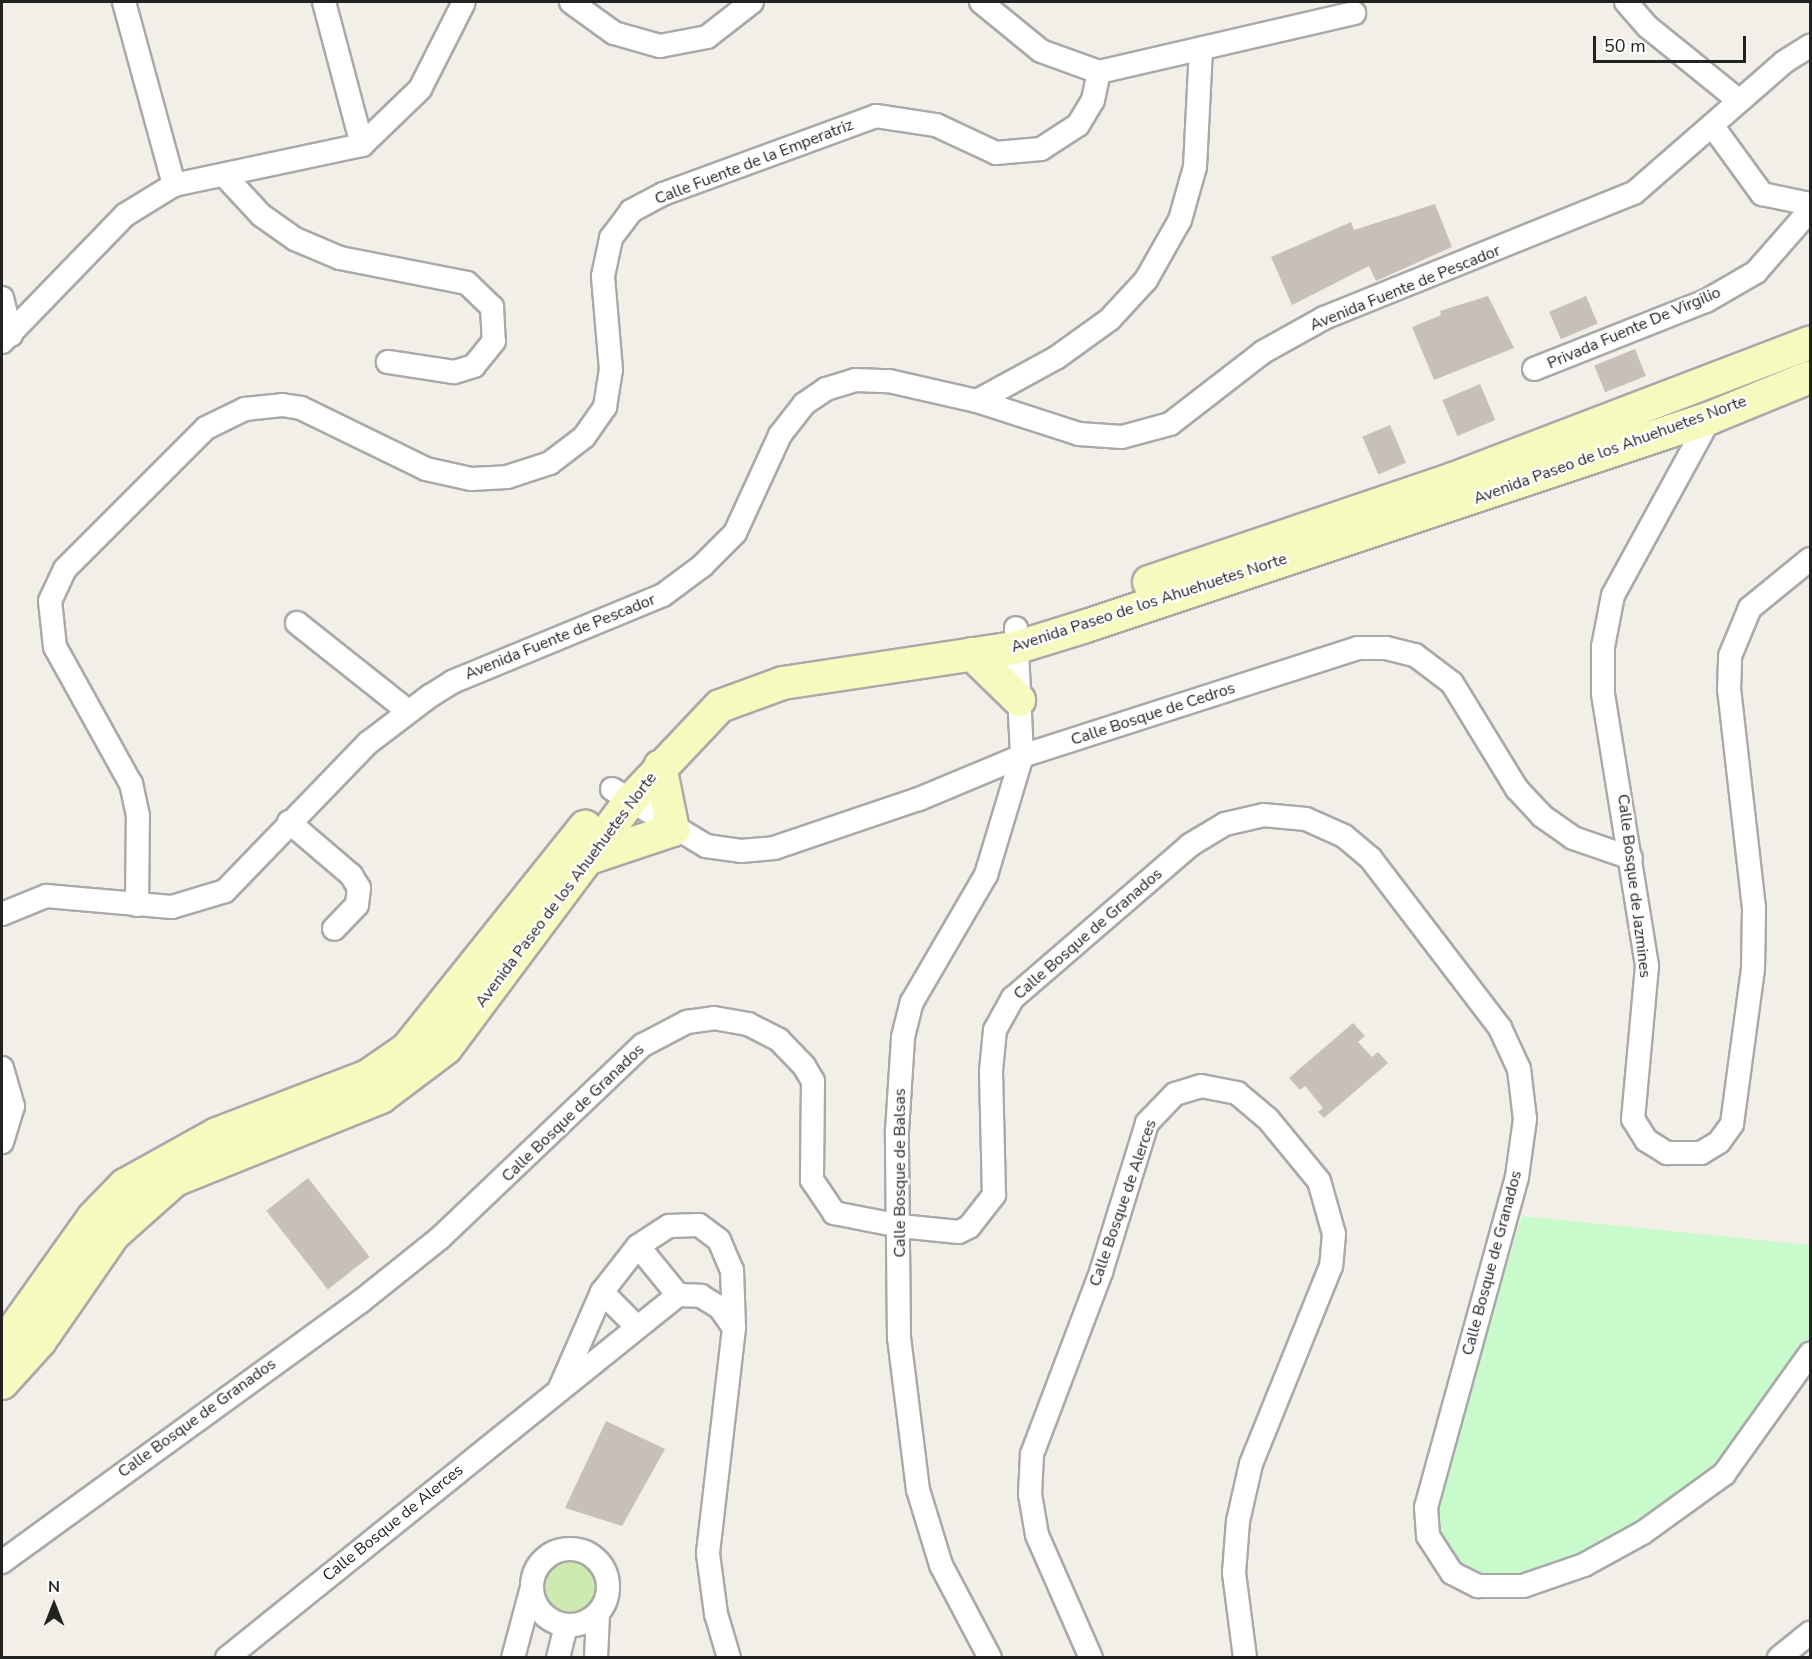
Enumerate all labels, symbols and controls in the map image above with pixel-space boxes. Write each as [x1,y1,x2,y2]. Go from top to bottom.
scale bar [1596,24,1749,62]
text: 50 m [1604,34,1646,58]
street label: Calle Fuente de la Emperatriz [652,115,856,209]
street label: Avenida Fuente de Pescador [1307,241,1503,335]
street label: Privada Fuente De Virgilio [1544,283,1724,373]
street label: Avenida Paseo de los Ahuehuetes Norte [1471,392,1749,508]
street label: Avenida Paseo de los Ahuehuetes Norte [1009,549,1289,657]
street label: Avenida Fuente de Pescador [462,590,658,684]
street label: Calle Bosque de Cedros [1068,678,1238,750]
street label: Avenida Paseo de los Ahuehuetes Norte [471,769,661,1011]
street label: Calle Bosque de Jazmines [1613,793,1655,979]
street label: Calle Bosque de Granados [1010,864,1166,1004]
street label: Calle Bosque de Granados [498,1040,648,1186]
street label: Calle Bosque de Balsas [890,1088,910,1258]
street label: Calle Bosque de Alerces [1085,1117,1161,1289]
street label: Calle Bosque de Granados [1458,1169,1526,1357]
street label: Calle Bosque de Granados [114,1354,280,1482]
street label: Calle Bosque de Alerces [319,1460,467,1586]
north arrow [24,1575,84,1635]
text: N [48,1576,60,1598]

